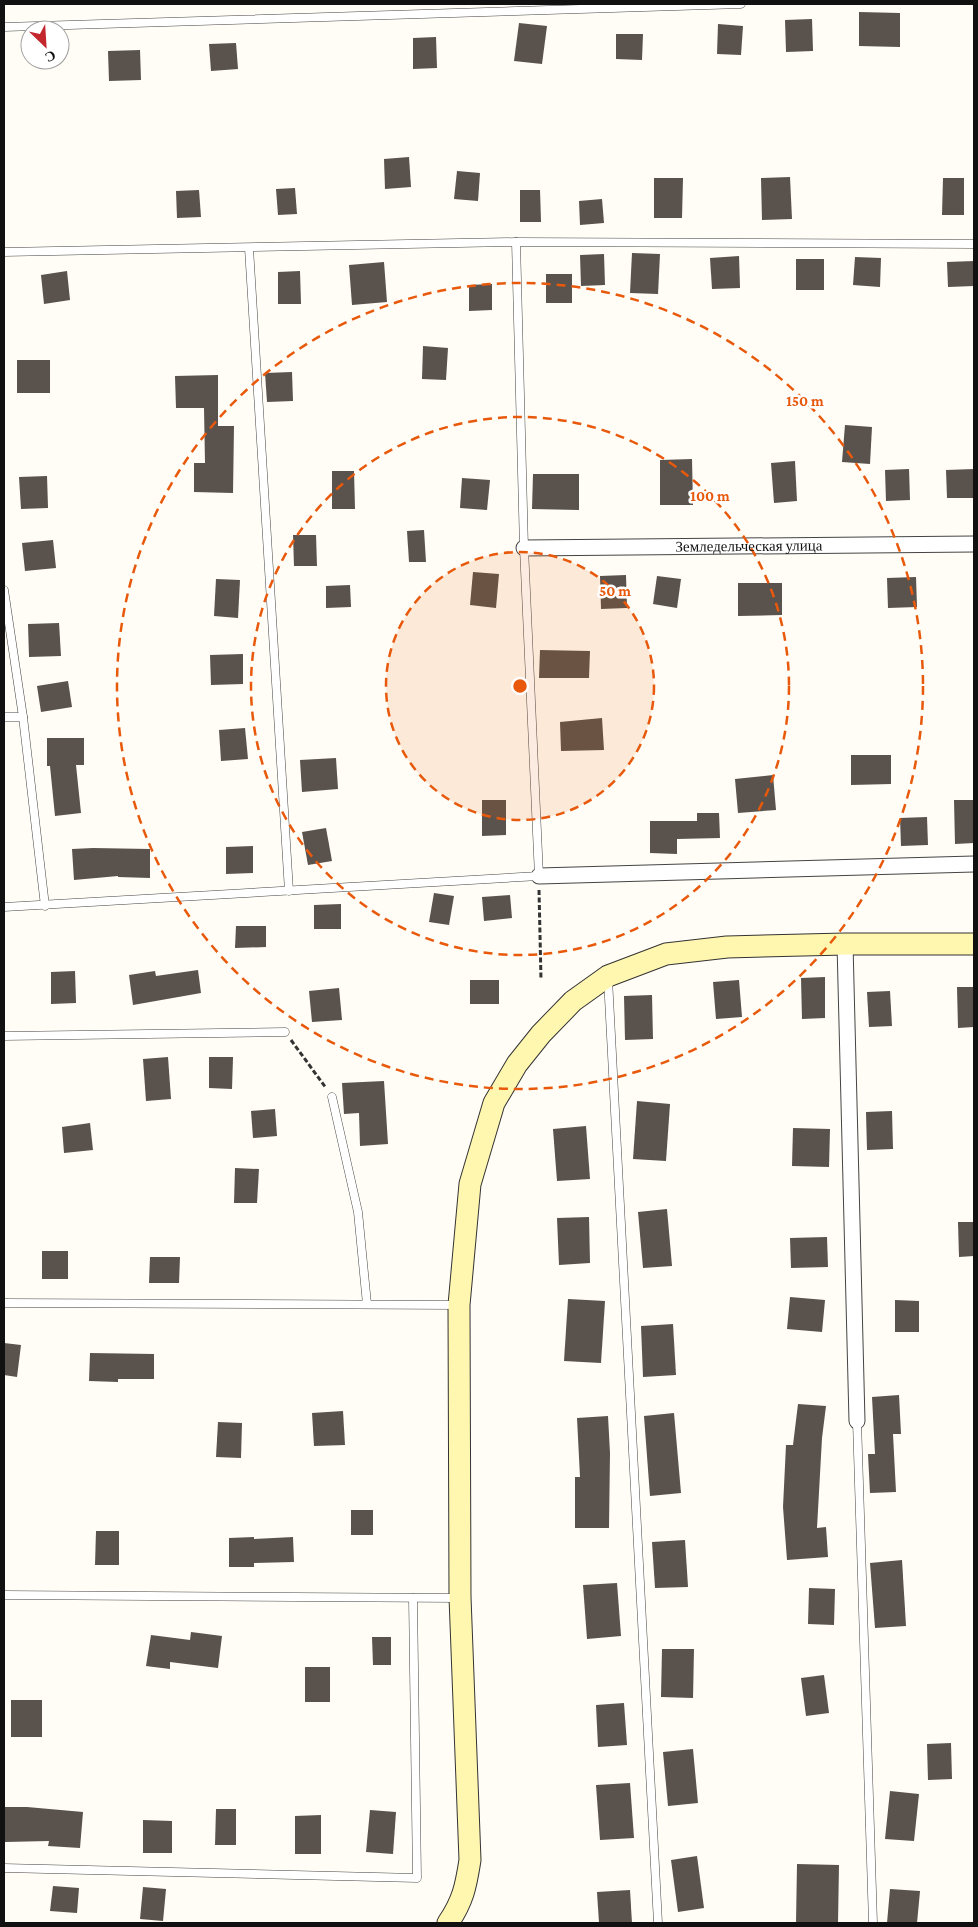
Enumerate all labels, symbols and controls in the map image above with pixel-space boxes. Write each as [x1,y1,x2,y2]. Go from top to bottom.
north arrow [20,20,70,70]
text: С [43,47,58,66]
text: 150 m [786,393,824,409]
text: 100 m [690,488,730,504]
street label: Земледельческая улица [675,537,823,555]
text: 50 m [599,583,631,599]
centre of rings [511,677,529,695]

